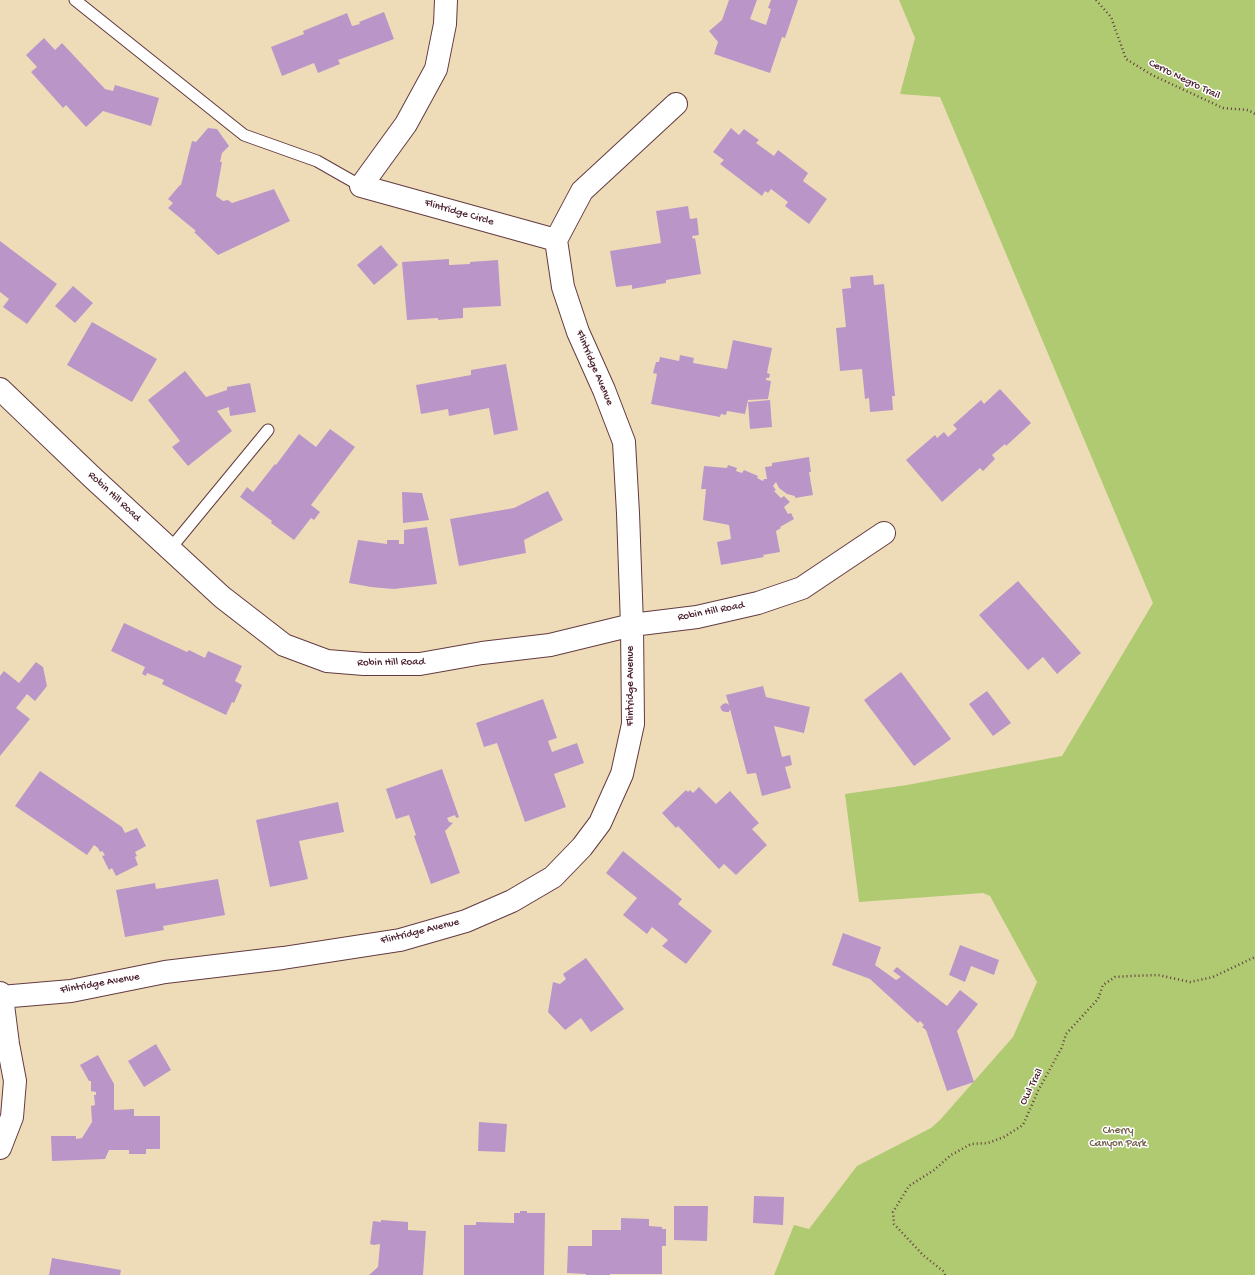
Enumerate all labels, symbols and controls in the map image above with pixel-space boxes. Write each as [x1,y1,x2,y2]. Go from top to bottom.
street label: Cerro Negro Trail [1146,57,1222,103]
street label: Flintridge Circle [423,197,495,229]
street label: Flintridge Avenue [572,328,616,408]
street label: Robin Hill Road [85,469,143,525]
street label: Robin Hill Road [677,599,745,625]
street label: Flintridge Avenue [624,646,638,726]
street label: Robin Hill Road [357,656,425,670]
street label: Flintridge Avenue [379,916,461,948]
street label: Flintridge Avenue [59,971,141,997]
street label: Owl Trail [1017,1067,1047,1107]
park label: Cherry Canyon Park [1089,1124,1147,1150]

